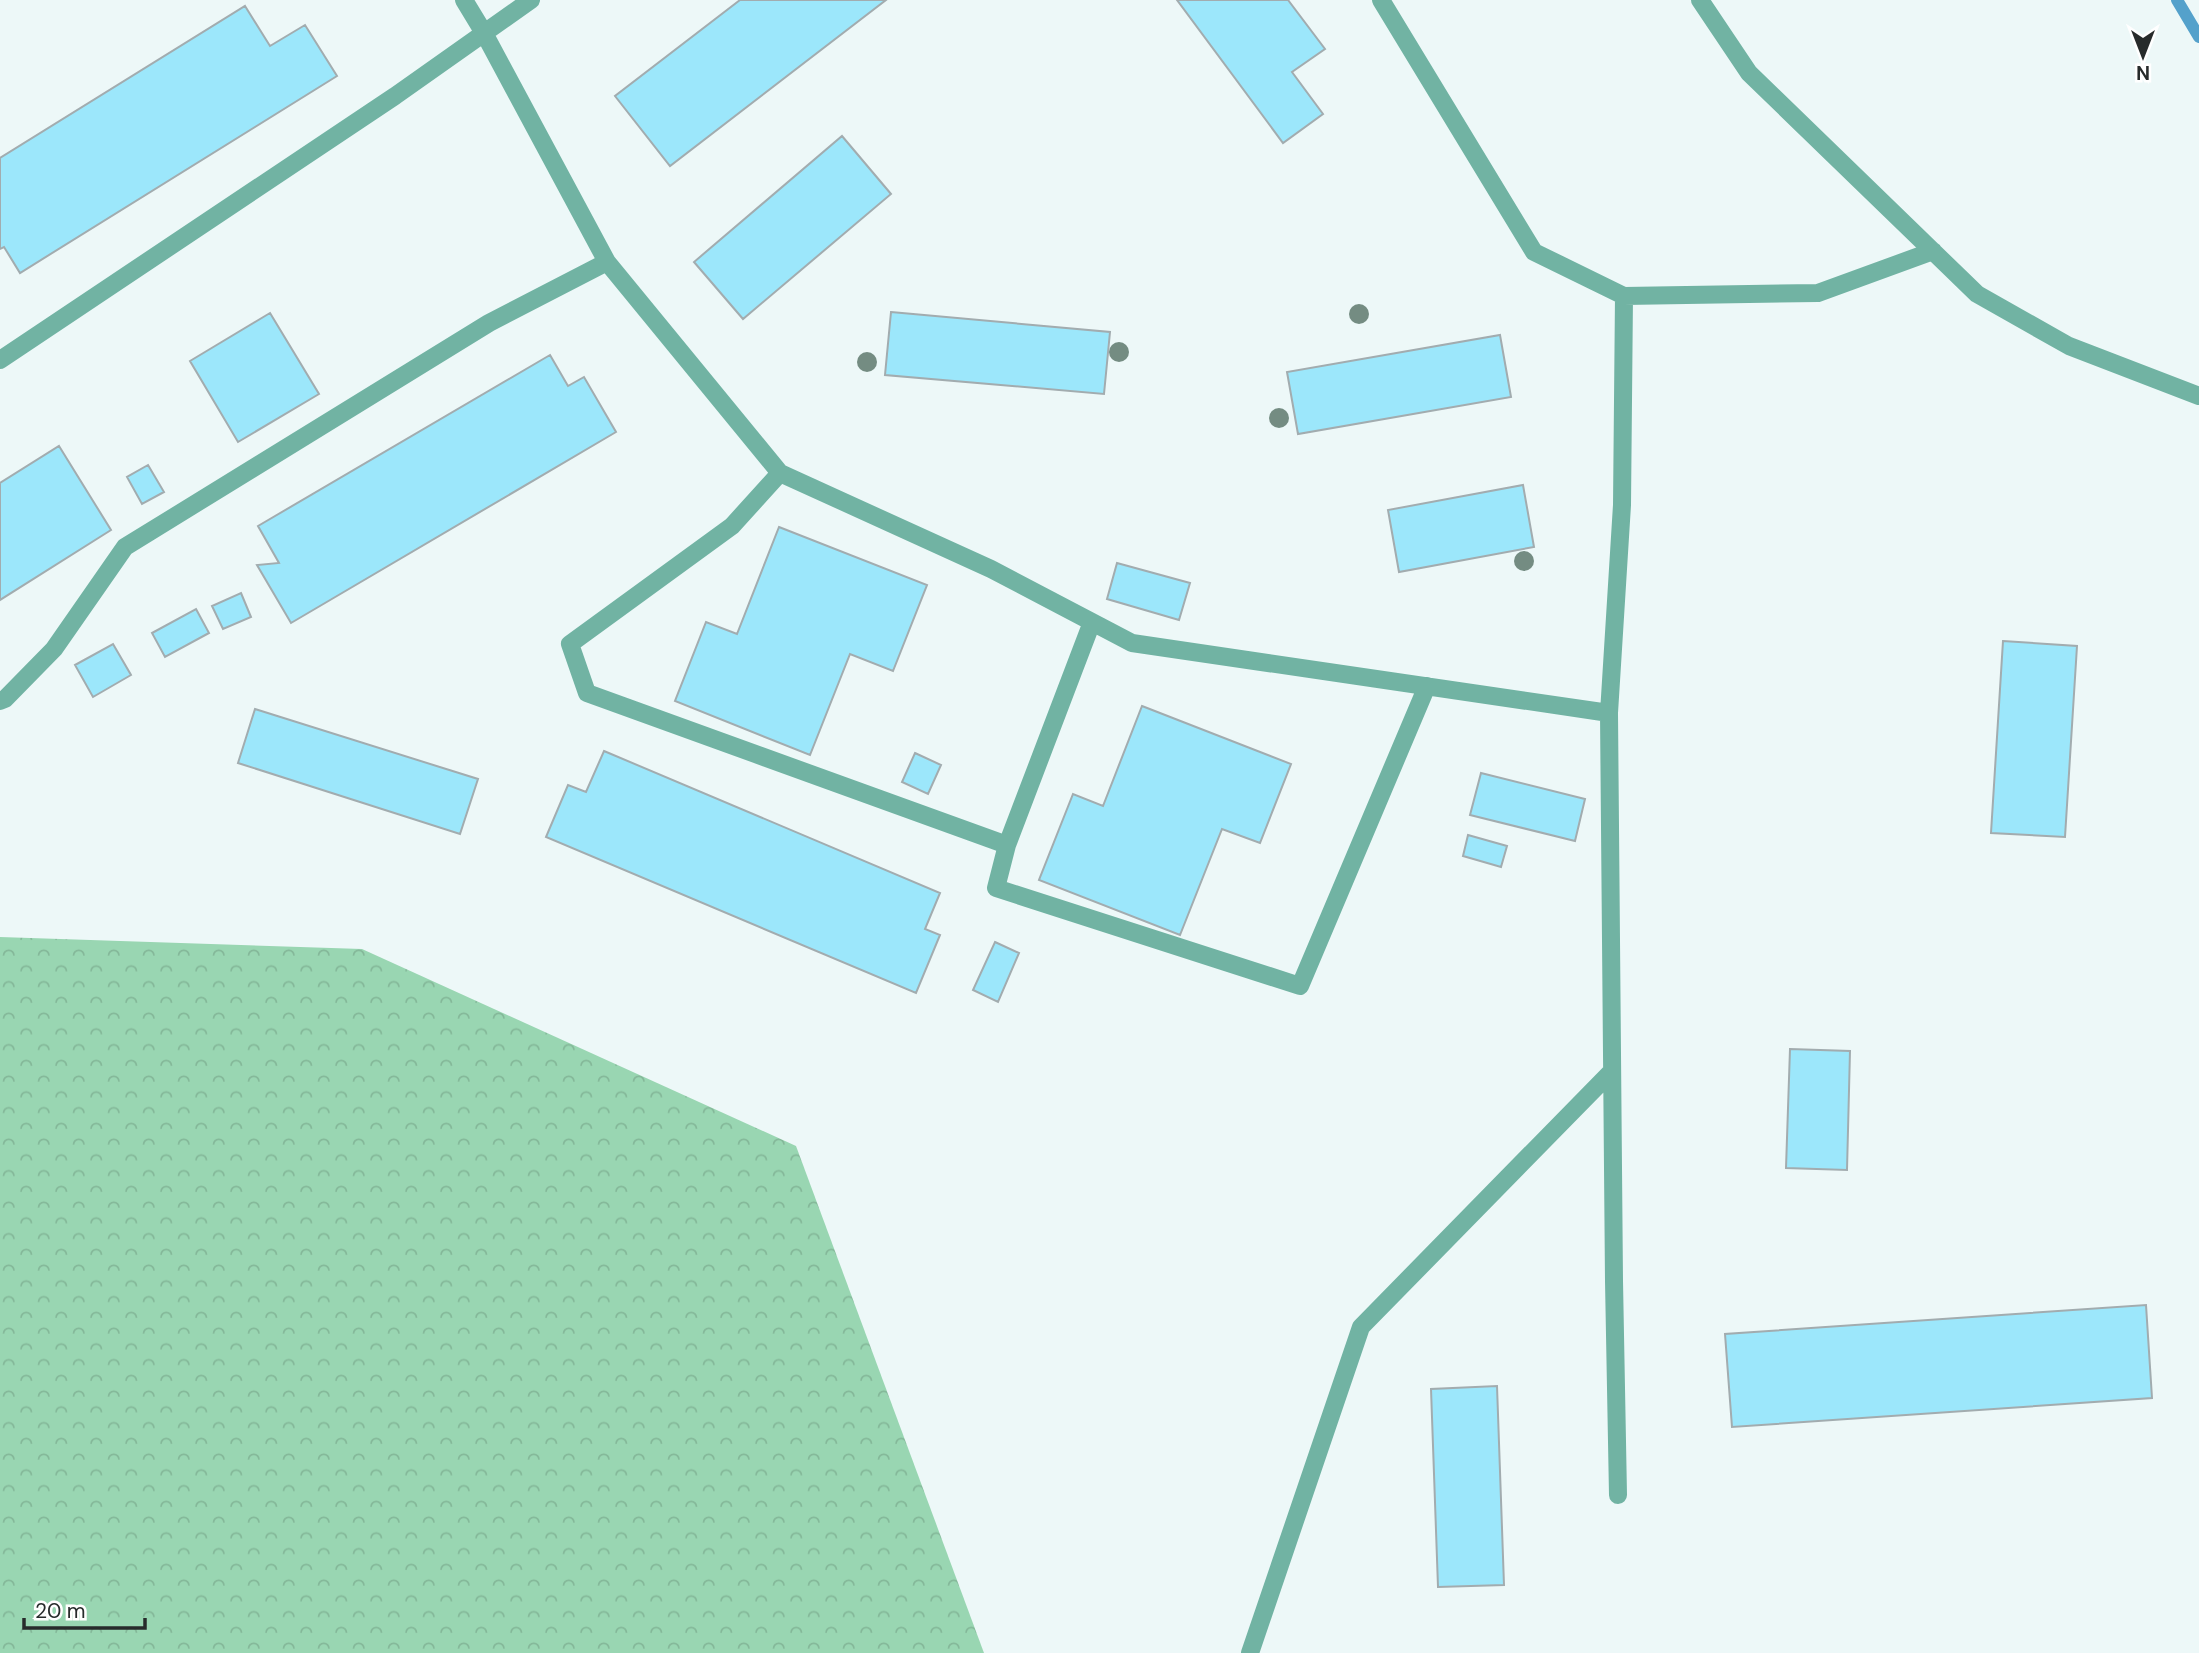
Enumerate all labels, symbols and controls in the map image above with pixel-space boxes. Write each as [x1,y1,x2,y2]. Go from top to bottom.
north arrow [2108,21,2178,91]
text: N [2136,60,2150,85]
scale bar [24,1586,145,1630]
text: 20 m [35,1597,86,1625]

